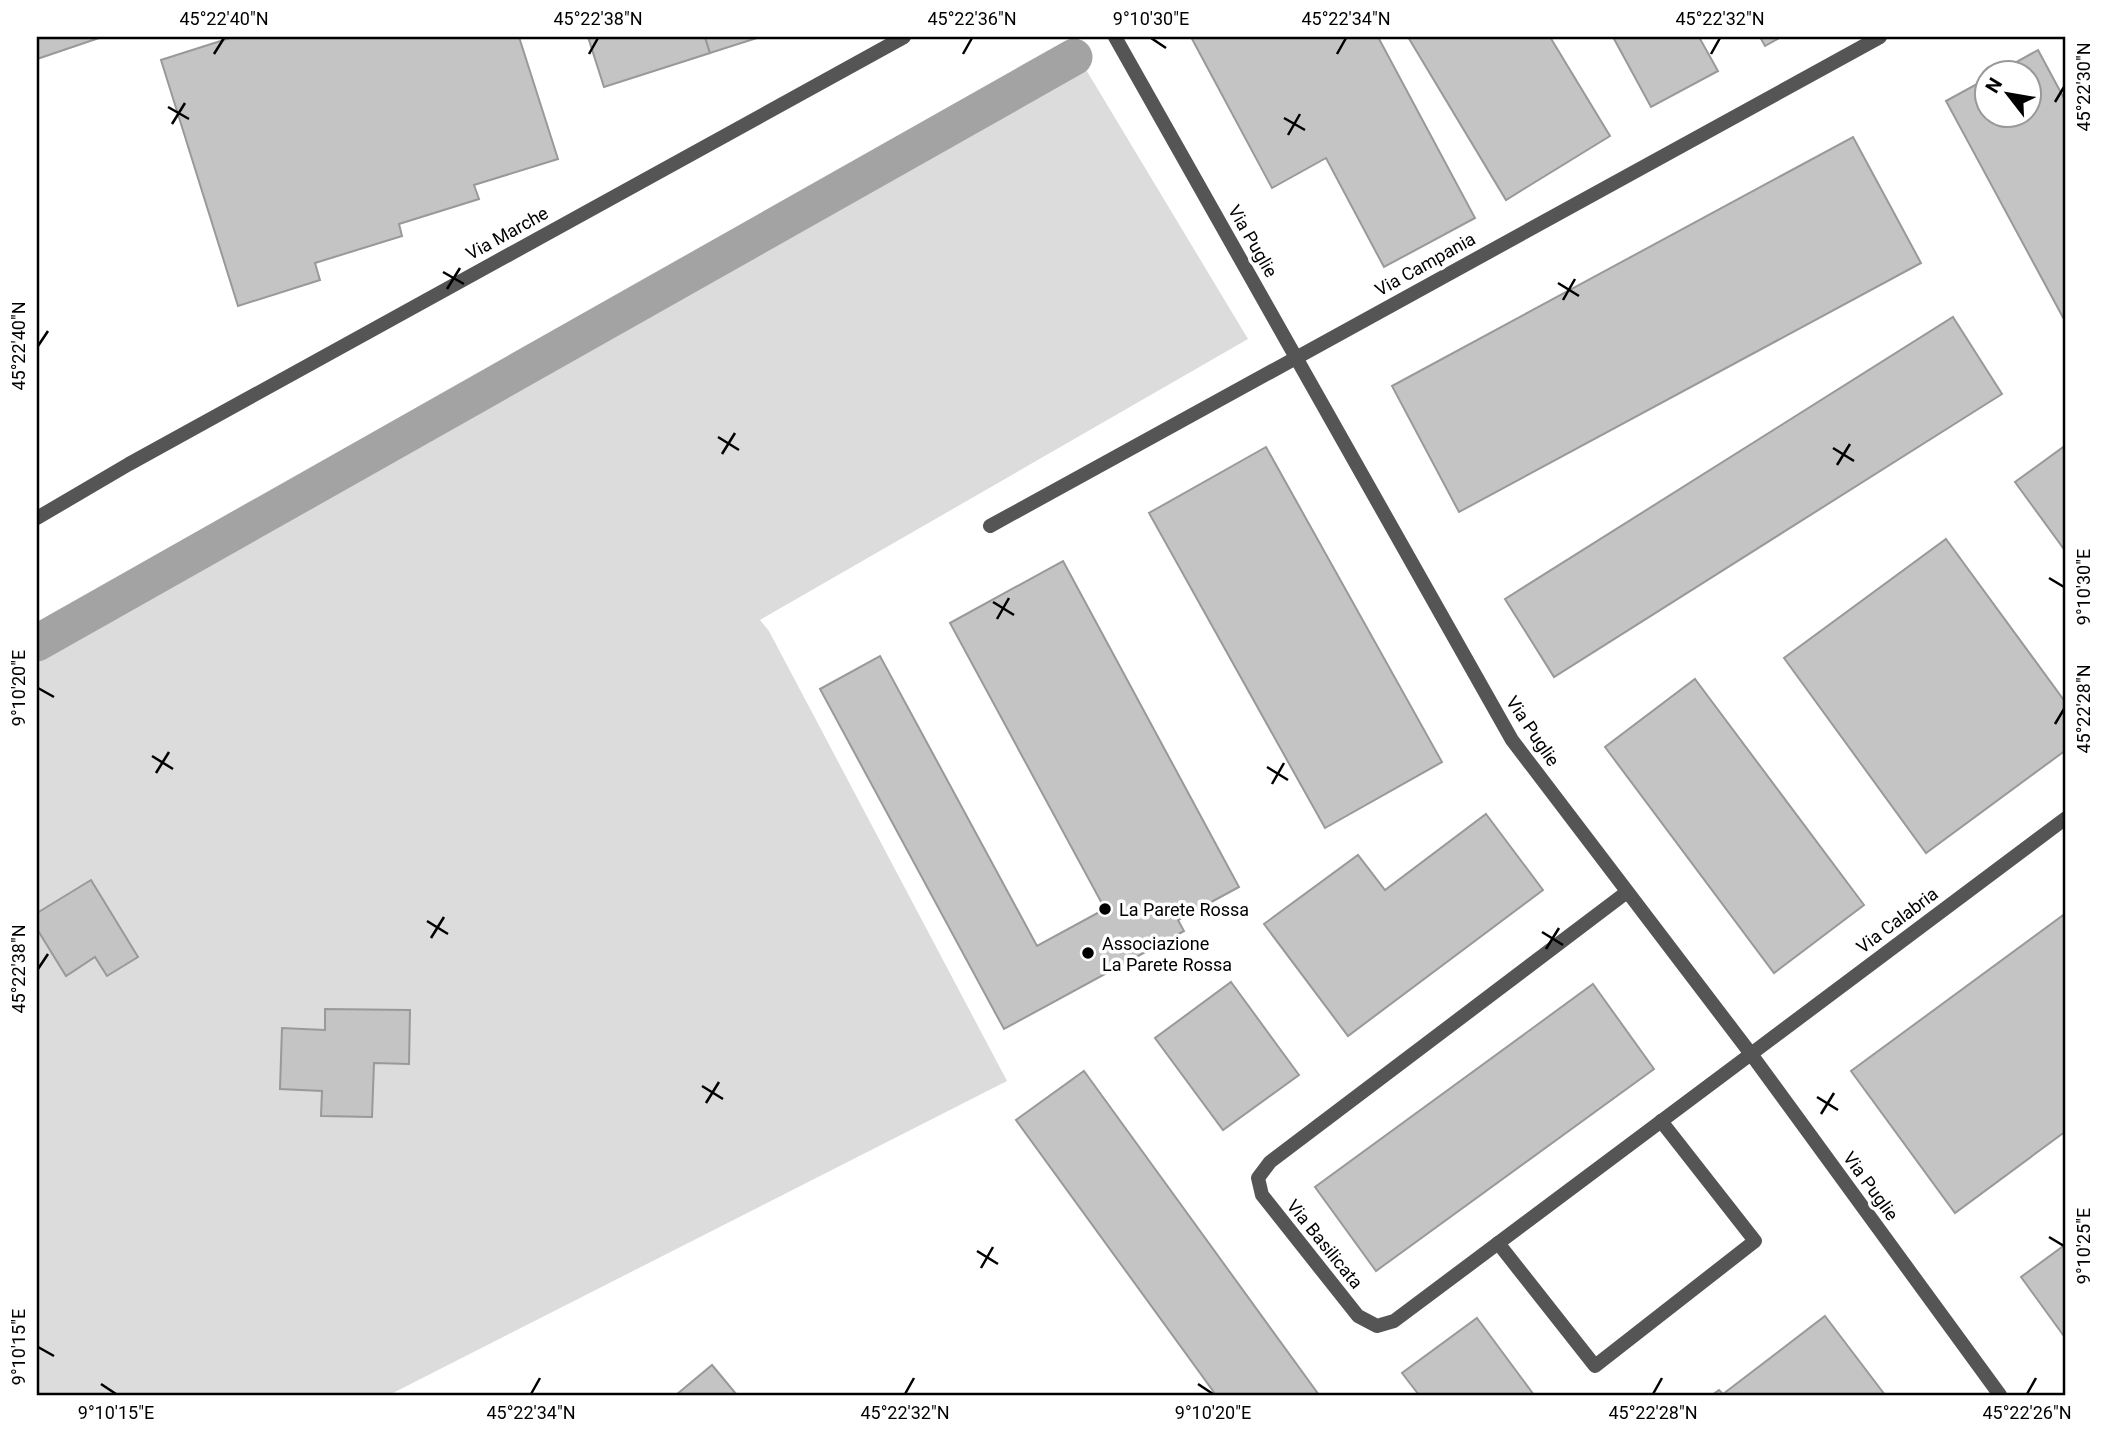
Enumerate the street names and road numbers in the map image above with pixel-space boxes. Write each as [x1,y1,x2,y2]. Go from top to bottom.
street label: Via Puglie [1224,201,1282,281]
street label: Via Marche [462,202,552,264]
street label: Via Campania [1371,228,1479,300]
street label: Via Puglie [1502,692,1564,770]
street label: Via Calabria [1852,883,1942,957]
street label: Via Puglie [1839,1148,1903,1224]
street label: Via Basilicata [1283,1195,1367,1293]

